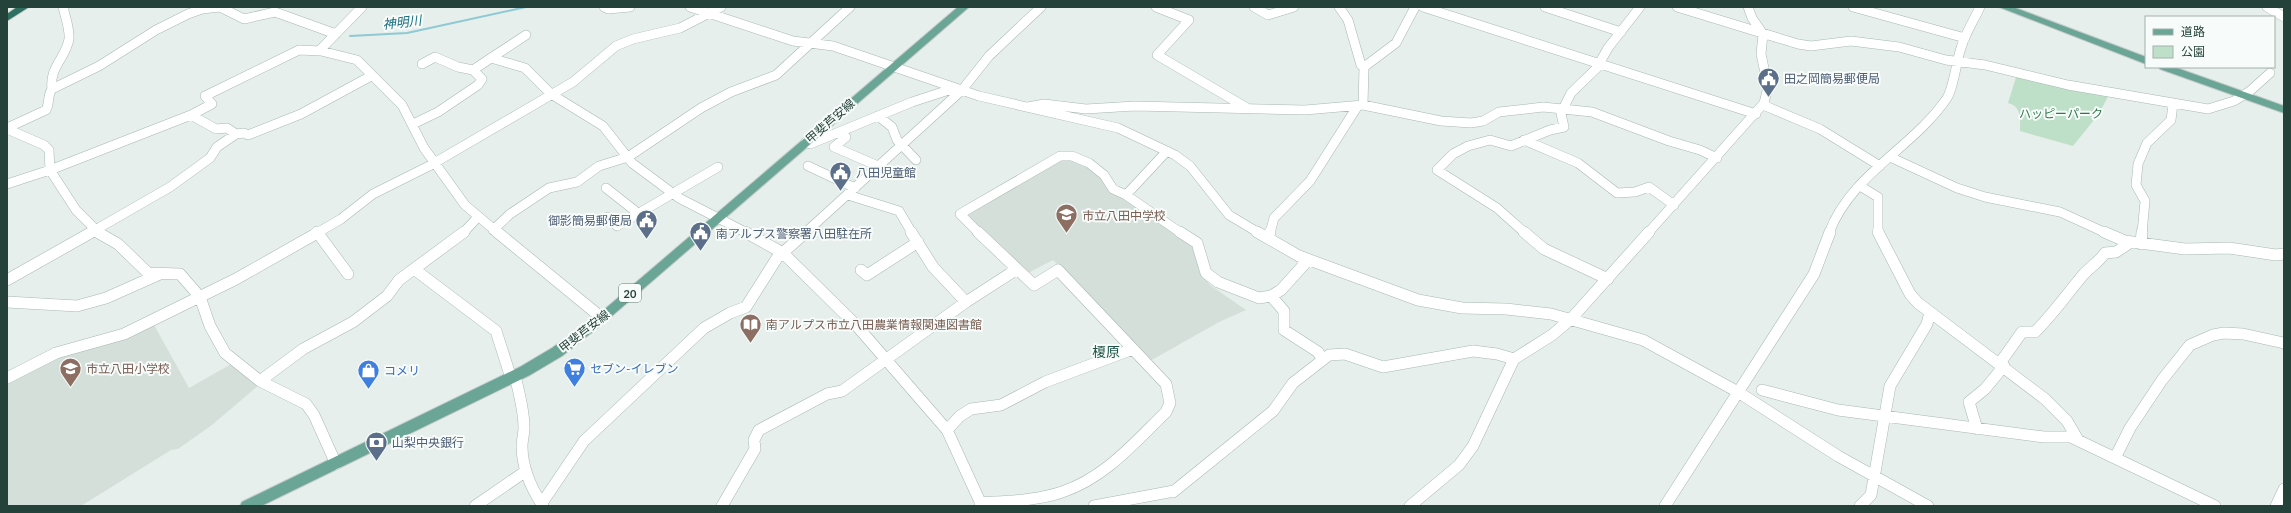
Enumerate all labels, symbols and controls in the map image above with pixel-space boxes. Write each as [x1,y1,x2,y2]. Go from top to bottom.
water label: 神明川 [382,11,424,32]
legend [2145,16,2275,68]
text: 道路 [2181,24,2205,39]
text: 公園 [2181,44,2205,59]
public building icon: 田之岡簡易郵便局 [1755,65,1781,98]
place label: 田之岡簡易郵便局 [1784,71,1880,86]
street label: 甲斐芦安線 [802,96,858,146]
park label: ハッピーパーク [2019,106,2103,121]
public building icon: 八田児童館 [827,159,853,192]
place label: 八田児童館 [856,165,916,180]
school or university icon: 市立八田中学校 [1053,202,1079,235]
public building icon: 御影簡易郵便局 [634,207,660,240]
place label: 市立八田中学校 [1082,208,1166,223]
place label: 御影簡易郵便局 [548,213,632,228]
public building icon: 南アルプス警察署八田駐在所 [688,220,714,253]
place label: 南アルプス警察署八田駐在所 [716,226,872,241]
road number: 20 [619,284,641,302]
street label: 甲斐芦安線 [556,307,612,355]
library icon: 南アルプス市立八田農業情報関連図書館 [738,311,764,344]
place label: 南アルプス市立八田農業情報関連図書館 [766,317,982,332]
district label: 榎原 [1092,343,1120,360]
school or university icon: 市立八田小学校 [58,355,84,388]
supermarket icon: セブン-イレブン [561,355,587,388]
shop icon: コメリ [356,357,382,390]
place label: 市立八田小学校 [86,361,170,376]
place label: セブン-イレブン [590,361,678,376]
place label: コメリ [384,363,420,378]
bank icon: 山梨中央銀行 [363,429,389,462]
place label: 山梨中央銀行 [392,435,464,450]

